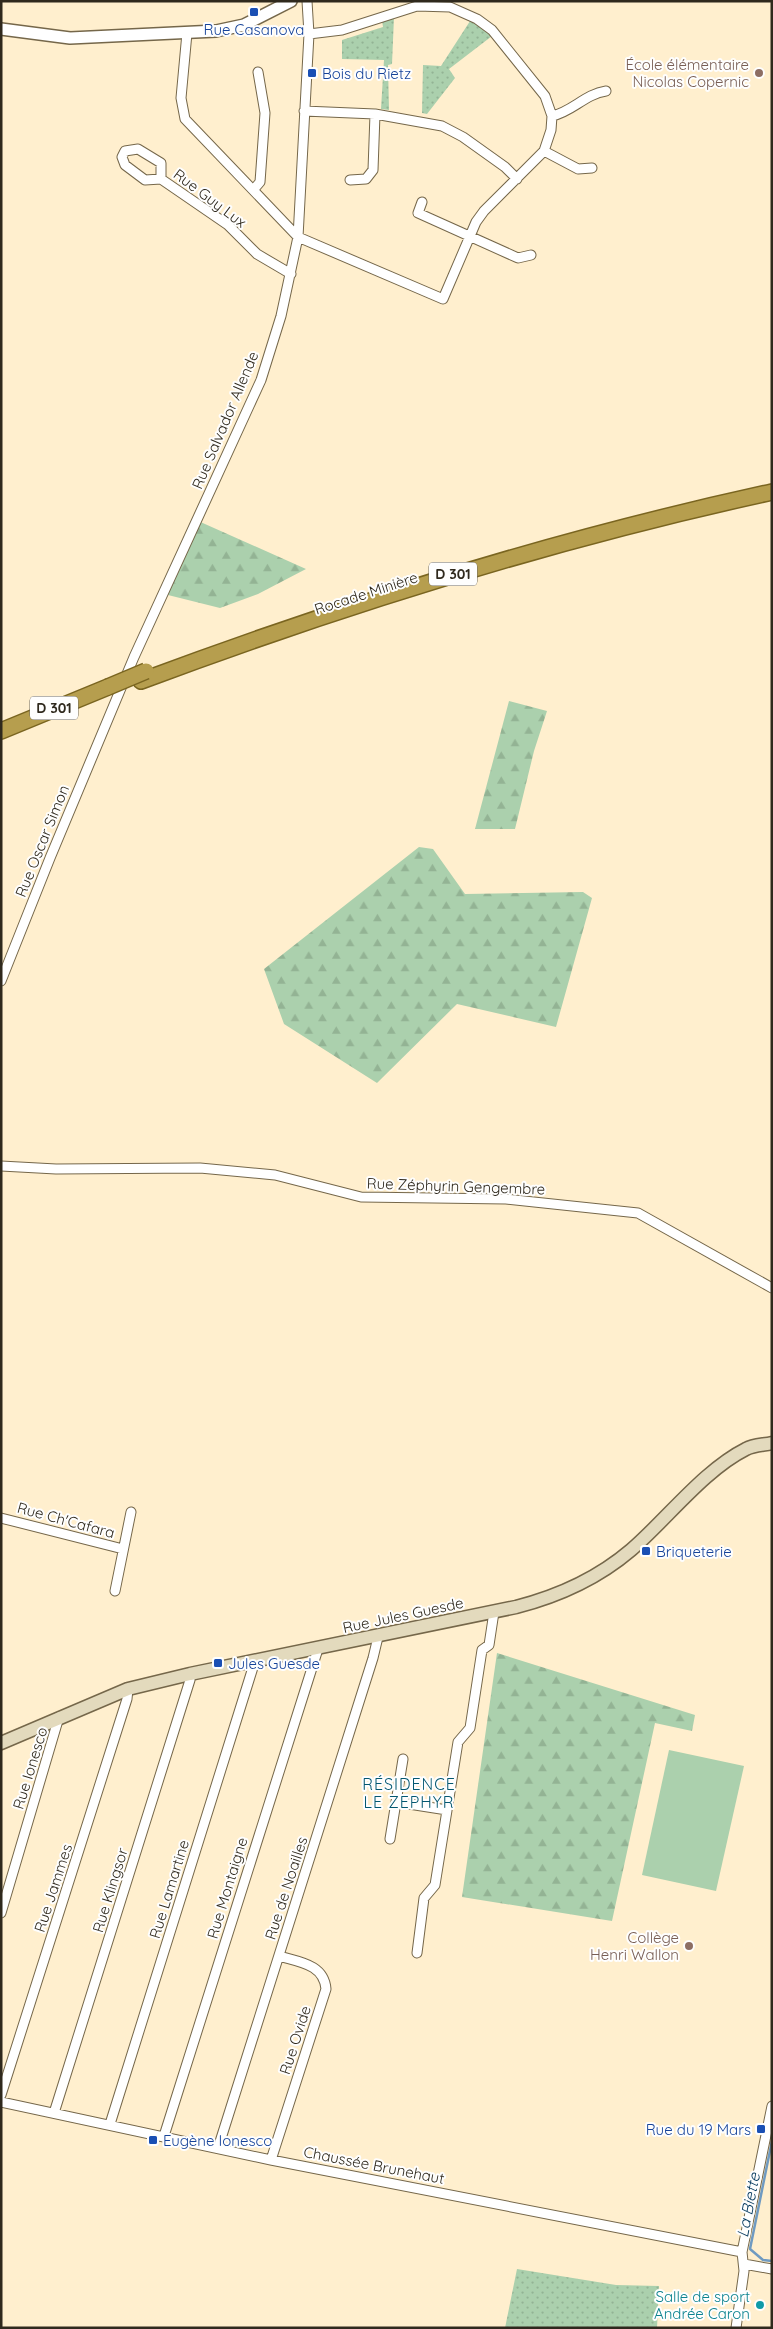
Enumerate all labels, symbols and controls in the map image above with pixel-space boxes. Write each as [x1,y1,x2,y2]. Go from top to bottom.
marker: Rue Casanova [248,6,260,18]
place label: Rue Casanova [204,20,304,39]
place label: École élémentaire Nicolas Copernic [625,55,749,91]
place label: Bois du Rietz [322,64,411,83]
marker: Bois du Rietz [306,67,318,79]
marker: École élémentaire Nicolas Copernic [753,67,765,79]
street label: Rue Guy Lux [170,164,250,232]
street label: Rue Salvador Allende [187,348,263,492]
road number: D 301 [429,562,477,586]
street label: Rocade Minière [312,567,420,619]
road number: D 301 [30,696,78,720]
street label: Rue Oscar Simon [11,782,73,900]
street label: Rue Zéphyrin Gengembre [366,1173,546,1199]
street label: Rue Ch'Cafara [15,1498,117,1542]
place label: Briqueterie [656,1542,732,1561]
marker: Briqueterie [640,1545,652,1557]
street label: Rue Jules Guesde [341,1593,465,1637]
place label: Jules Guesde [228,1654,320,1673]
marker: Jules Guesde [212,1657,224,1669]
street label: Rue Ionesco [9,1725,51,1811]
district label: RÉSIDENCE LE ZEPHYR [362,1774,456,1812]
street label: Rue de Noailles [260,1834,312,1942]
street label: Rue Montaigne [203,1835,251,1941]
street label: Rue Lamartine [145,1837,193,1941]
street label: Rue Jammes [30,1842,76,1934]
street label: Rue Klingsor [88,1845,132,1935]
place label: Collège Henri Wallon [590,1928,679,1964]
marker: Collège Henri Wallon [683,1940,695,1952]
street label: Rue Ovide [275,2003,315,2077]
place label: Rue du 19 Mars [646,2120,751,2139]
marker: Rue du 19 Mars [755,2123,767,2135]
place label: Eugène Ionesco [163,2131,272,2150]
marker: Eugène Ionesco [147,2134,159,2146]
street label: Chaussée Brunehaut [302,2142,446,2188]
water label: La Biette [732,2170,764,2239]
place label: Salle de sport Andrée Caron [654,2287,750,2323]
marker: Salle de sport Andrée Caron [754,2299,766,2311]

